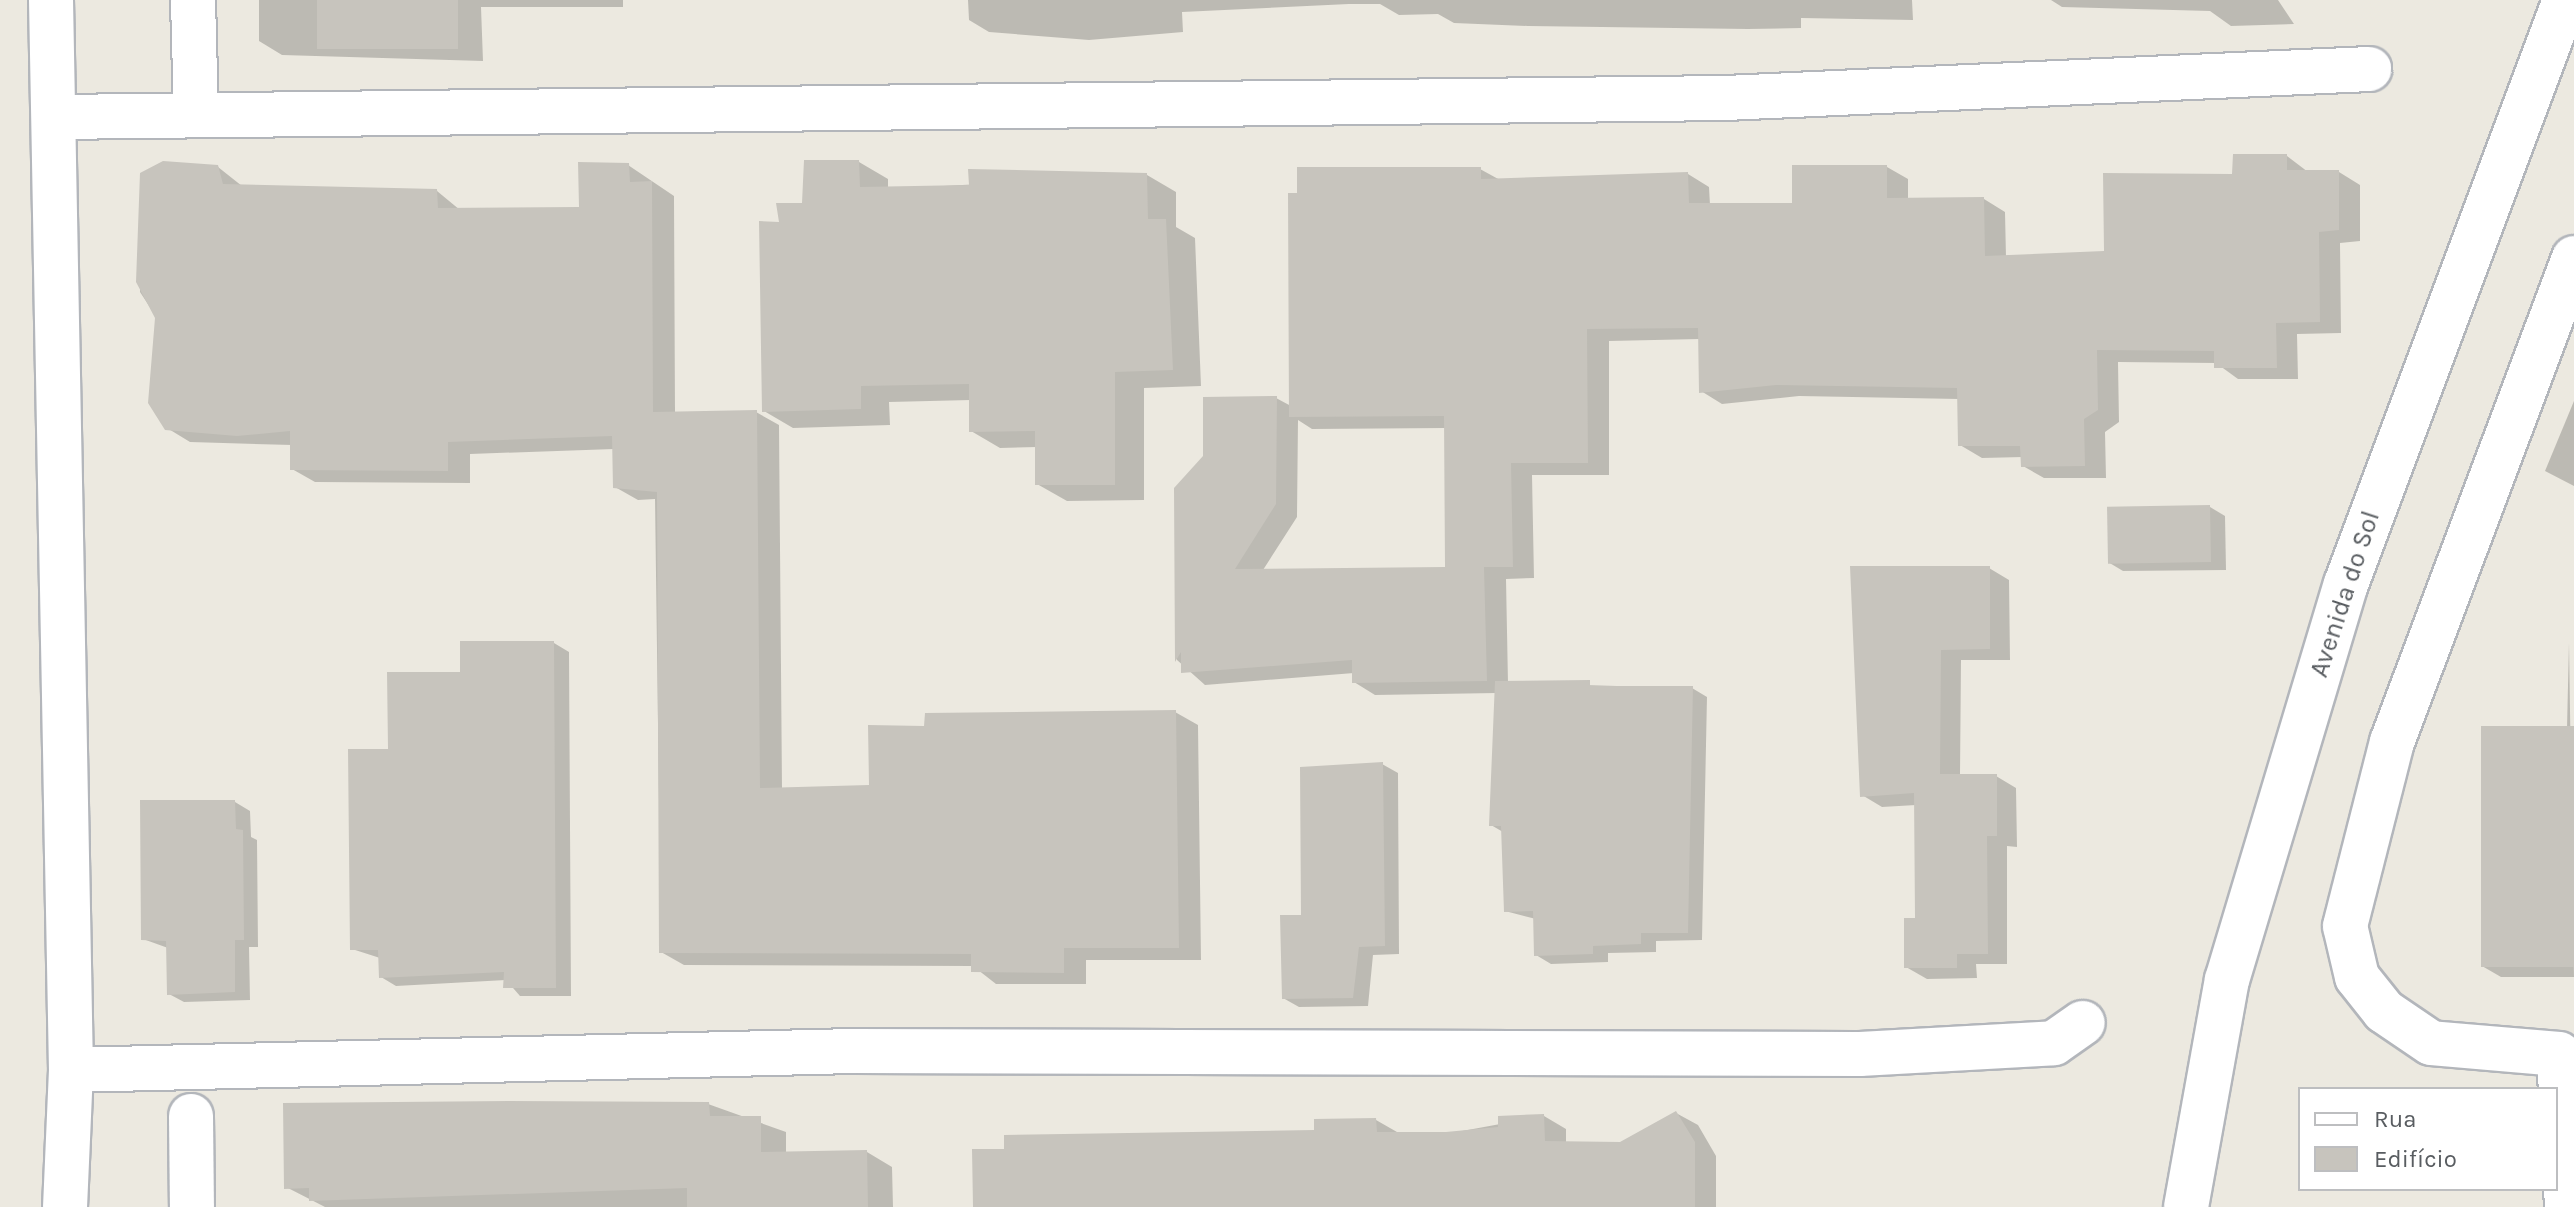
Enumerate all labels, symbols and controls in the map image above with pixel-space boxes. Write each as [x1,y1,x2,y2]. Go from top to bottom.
street label: Avenida do Sol [2303,507,2387,681]
legend [2298,1087,2558,1191]
text: Rua [2374,1105,2416,1133]
text: Edifício [2374,1145,2457,1173]

